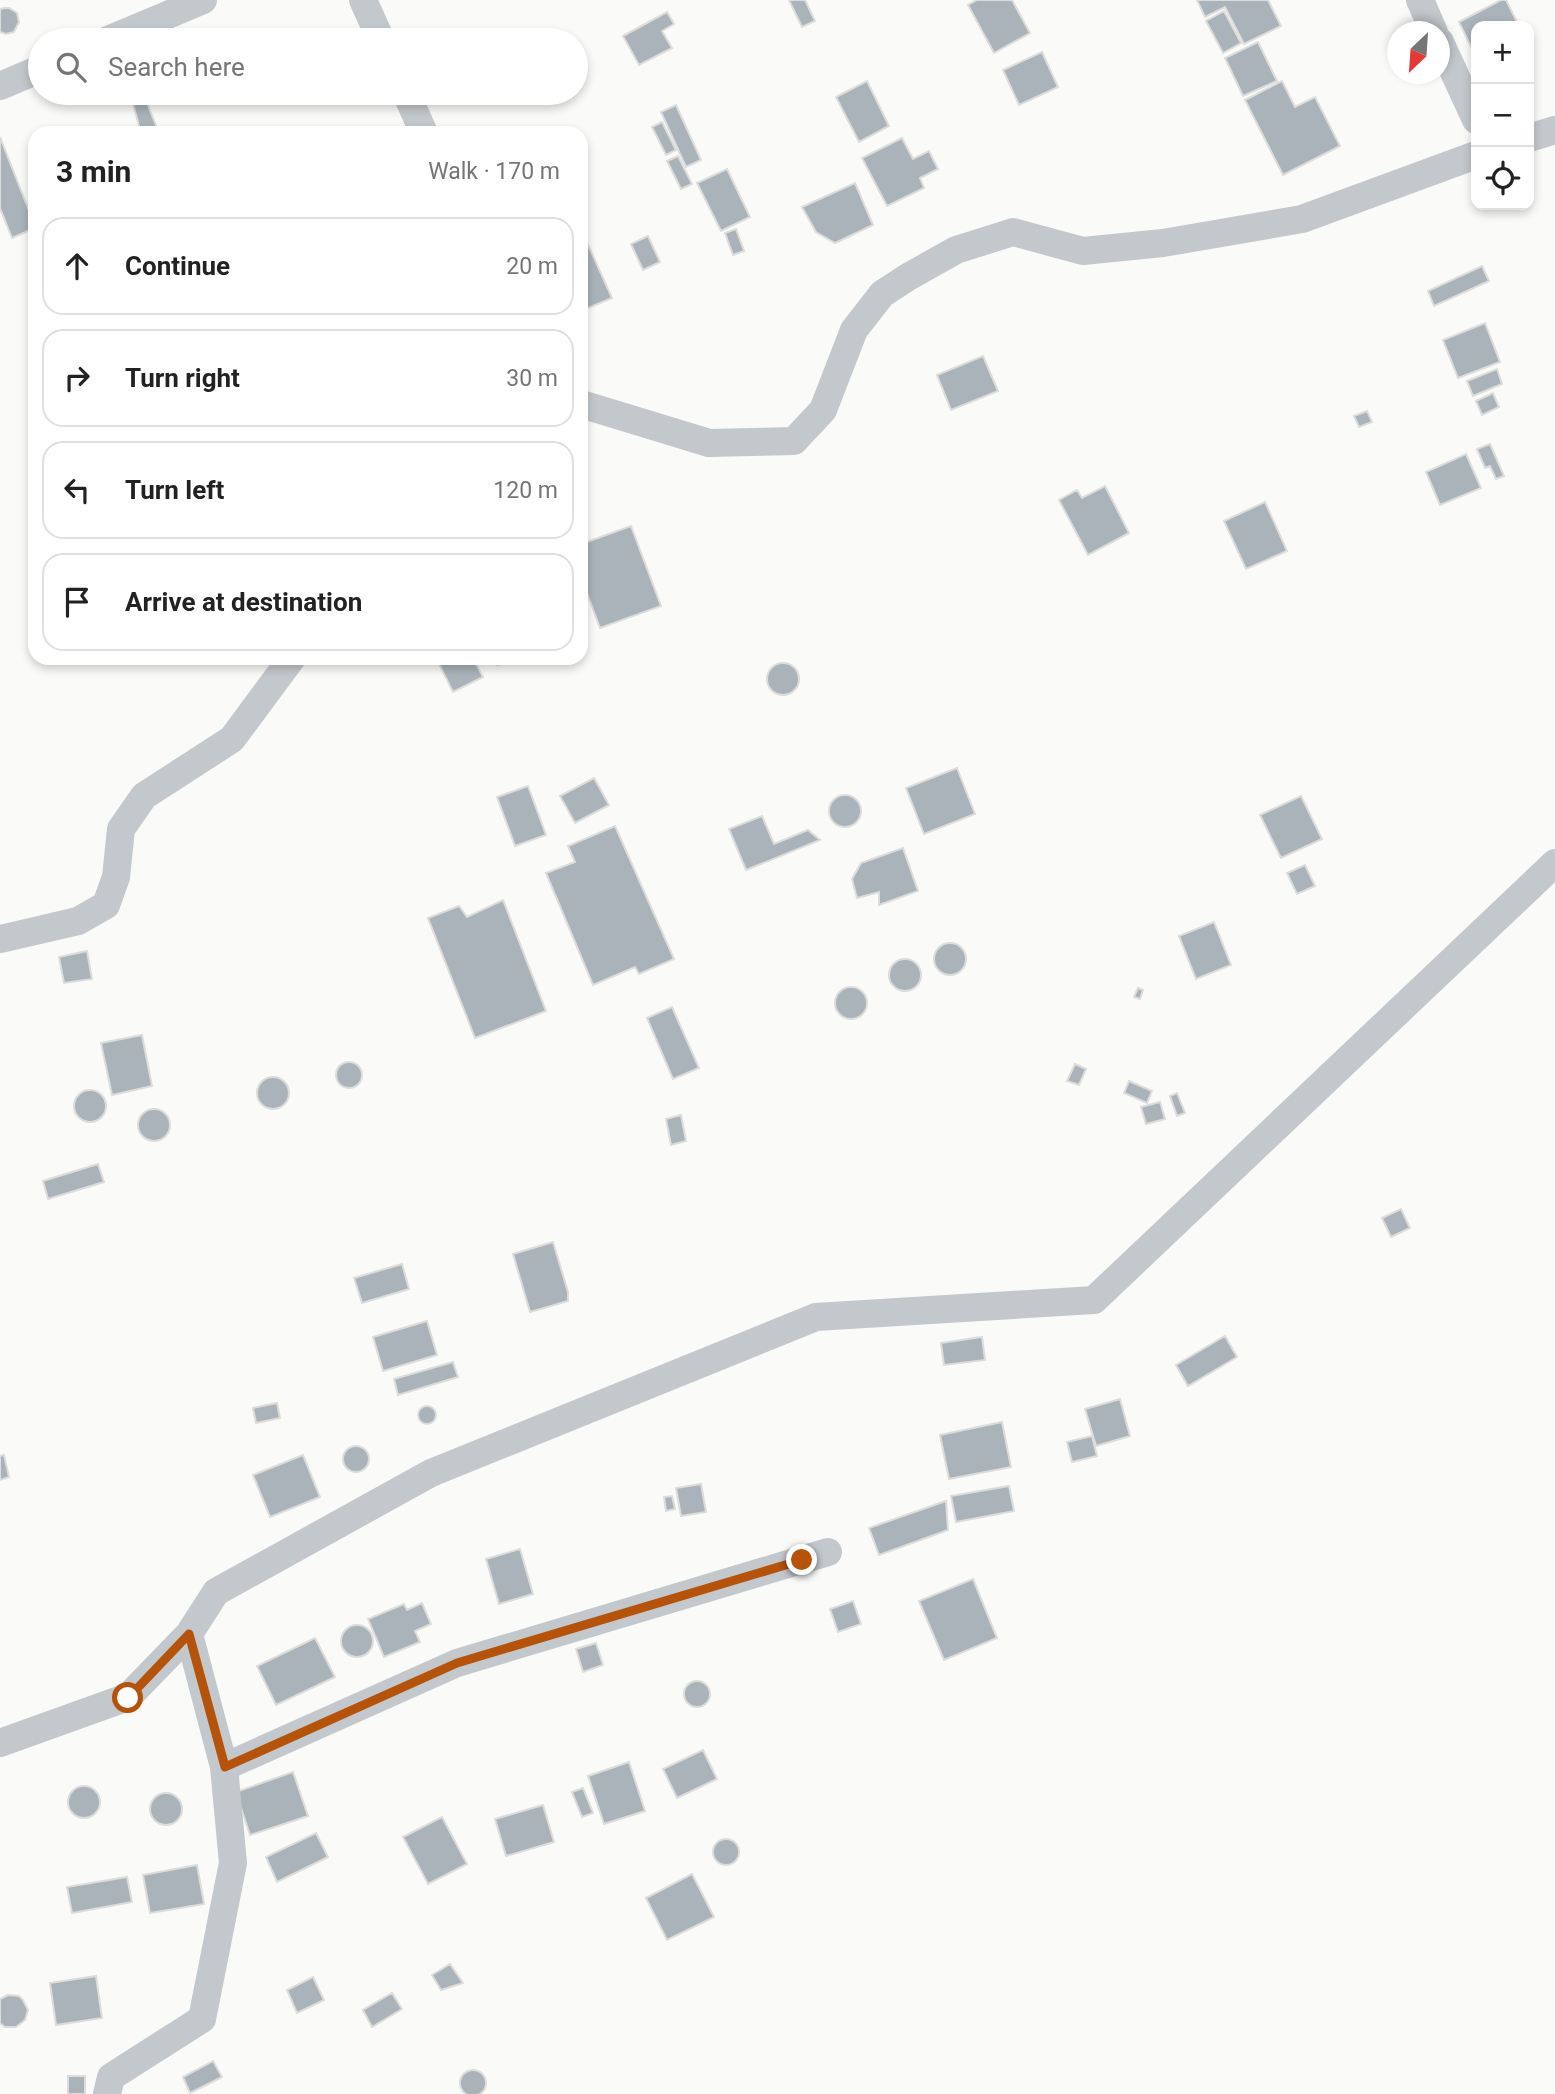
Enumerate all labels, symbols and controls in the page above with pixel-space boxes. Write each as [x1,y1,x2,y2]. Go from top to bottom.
north arrow [1387,21,1450,84]
map controls [1471,21,1534,210]
button: + [1471,21,1534,84]
search box [28,28,588,105]
icon: search [52,48,90,86]
text: Search here [108,52,245,82]
button: − [1471,84,1534,147]
button: locate [1471,147,1534,210]
text: 3 min [56,154,131,189]
text: Walk · 170 m [428,158,560,185]
icon: ahead [58,247,96,285]
text: Continue [125,251,230,281]
text: 20 m [506,253,558,280]
icon: right [58,359,96,397]
text: Turn right [125,363,240,393]
text: 30 m [506,365,558,392]
icon: left [58,471,96,509]
text: Turn left [125,475,224,505]
text: 120 m [493,477,558,504]
icon: arrive [58,583,96,621]
text: Arrive at destination [125,587,362,617]
route end [786,1544,817,1575]
route start [112,1682,143,1713]

